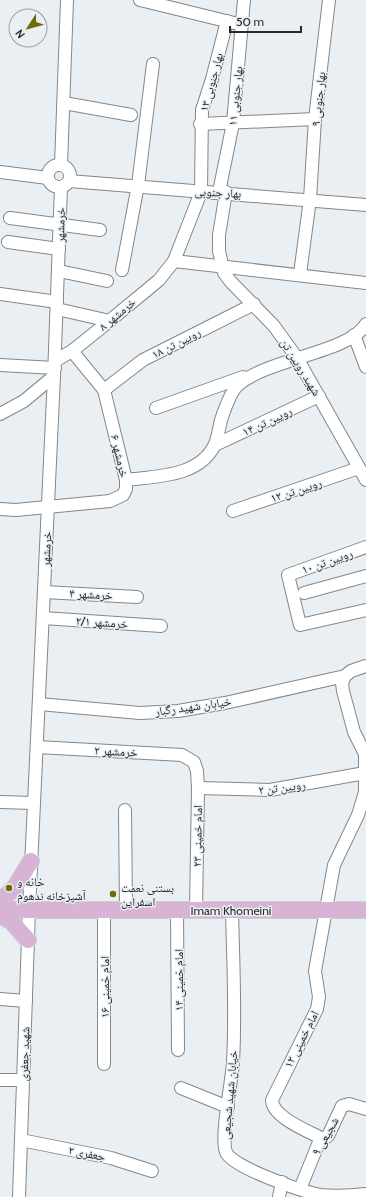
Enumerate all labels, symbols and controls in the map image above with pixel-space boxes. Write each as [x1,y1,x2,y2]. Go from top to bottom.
north arrow [8,8,48,48]
scale bar [230,8,301,34]
text: 50 m [236,14,264,29]
text: N [12,27,28,41]
street label: بهار جنوبی ۱۳ [196,51,226,113]
street label: بهار جنوبی ۱۱ [224,65,246,127]
street label: بهار جنوبی ۹ [308,71,329,127]
street label: بهار جنوبی [194,183,242,201]
street label: خرمشهر [52,207,68,244]
street label: خرمشهر ۸ [96,294,139,334]
street label: رویین تن ۱۸ [149,324,203,362]
street label: شهید رویین تن [277,336,325,399]
street label: رویین تن ۱۴ [240,403,295,439]
street label: خرمشهر ۶ [108,433,132,479]
street label: رویین تن ۱۲ [268,475,324,506]
street label: خرمشهر [38,531,54,568]
street label: رویین تن ۱۰ [299,545,355,577]
street label: خرمشهر ۴ [69,585,113,603]
street label: خرمشهر ۲/۱ [75,613,129,631]
street label: خیابان شهید رگبار [153,693,233,719]
street label: خرمشهر ۲ [94,742,138,760]
street label: رویین تن ۲ [257,777,307,798]
street label: امام خمینی ۲۳ [189,805,206,867]
place label: خانه و آشپزخانه ندهوم [17,874,87,904]
place label: بستنی نعمت اسفراین [121,880,174,909]
marker: خانه و آشپزخانه ندهوم [4,883,14,893]
marker: بستنی نعمت اسفراین [108,889,118,899]
street label: Imam Khomeini [191,903,271,918]
street label: امام خمینی ۱۴ [171,949,187,1011]
street label: امام خمینی ۱۶ [97,956,113,1018]
street label: امام خمینی ۱۲ [280,1008,323,1071]
street label: شهید جعفری [16,1026,33,1082]
street label: خیابان شهید شجیعی [218,1049,241,1140]
street label: شجیعی ۹ [308,1114,342,1158]
street label: جعفری ۲ [67,1142,107,1164]

